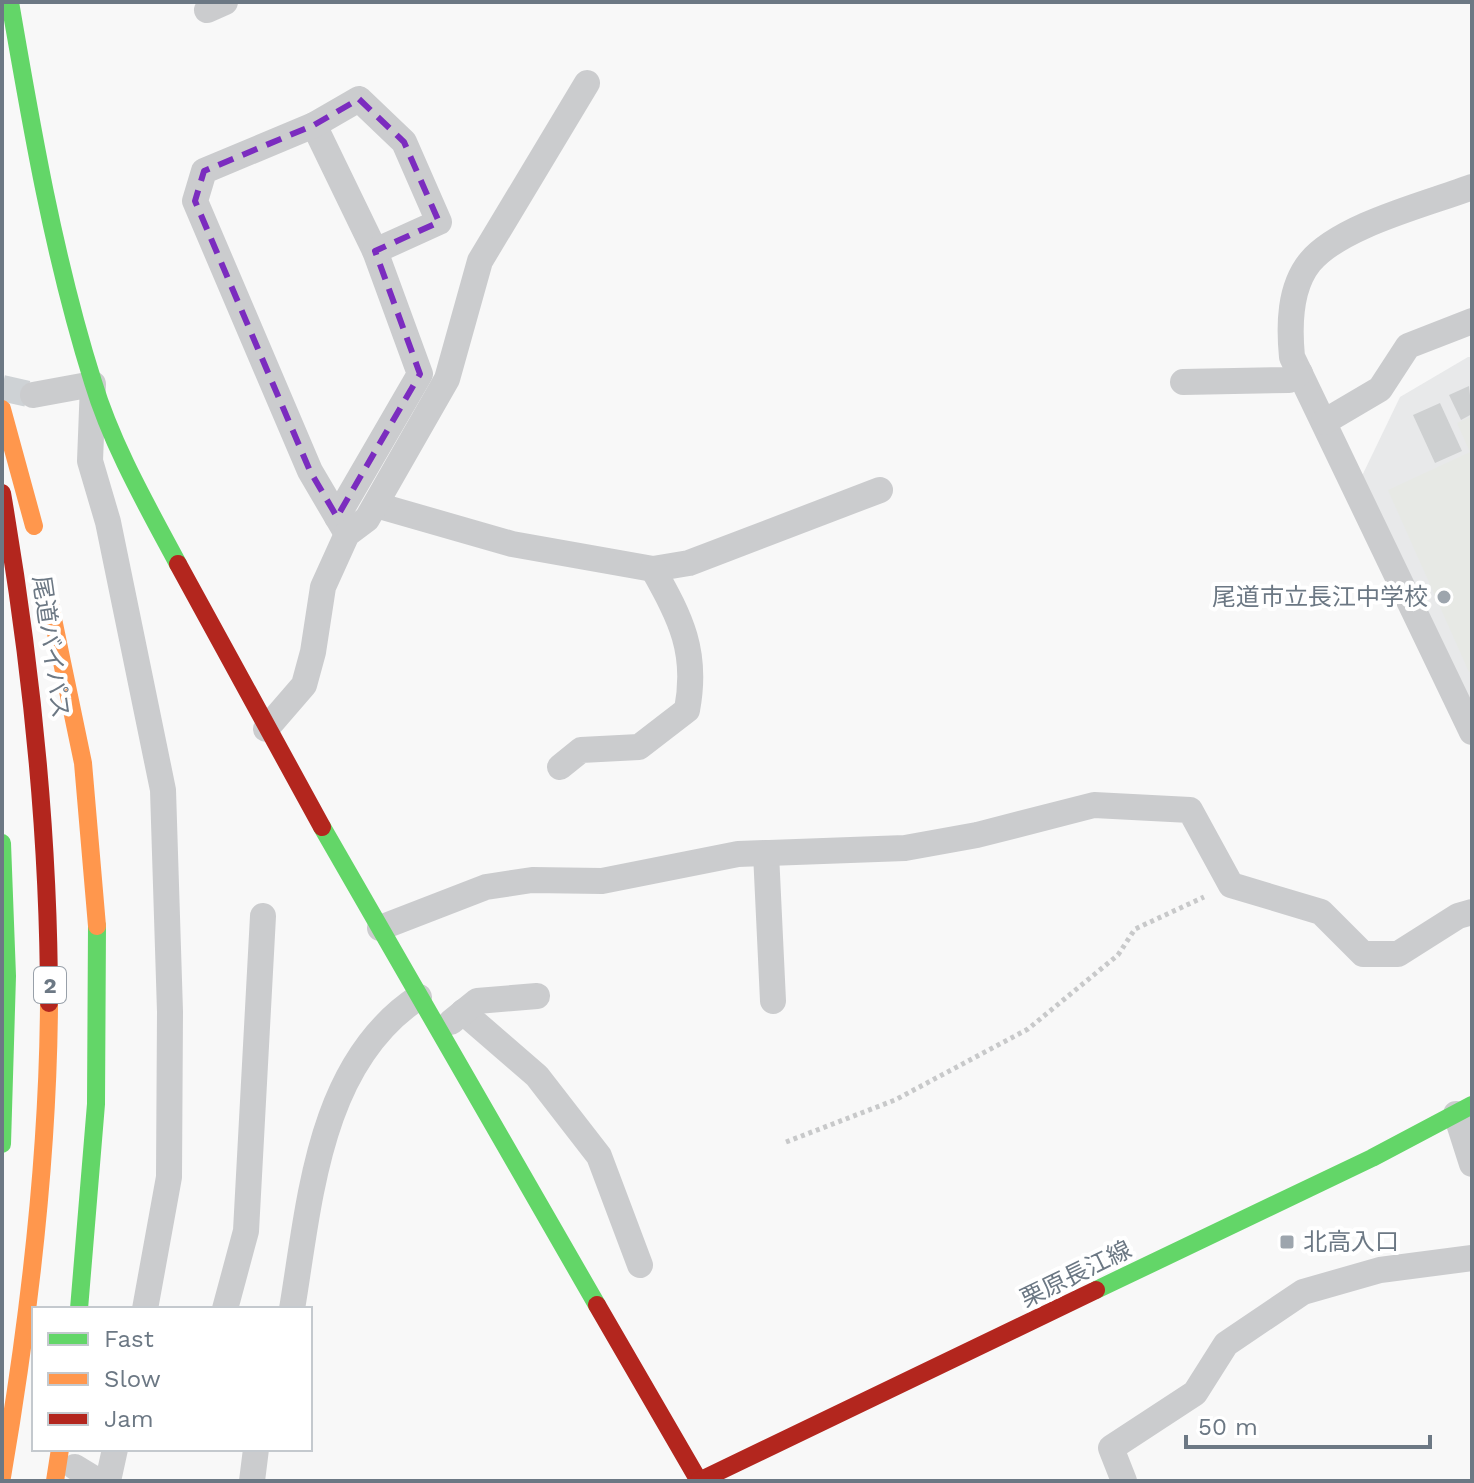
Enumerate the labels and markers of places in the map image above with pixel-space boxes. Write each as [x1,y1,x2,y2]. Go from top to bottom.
place label: 尾道市立長江中学校 [1212,583,1428,611]
marker: 尾道市立長江中学校 [1435,588,1453,606]
place label: 北高入口 [1303,1228,1399,1256]
marker: 北高入口 [1278,1233,1296,1251]

